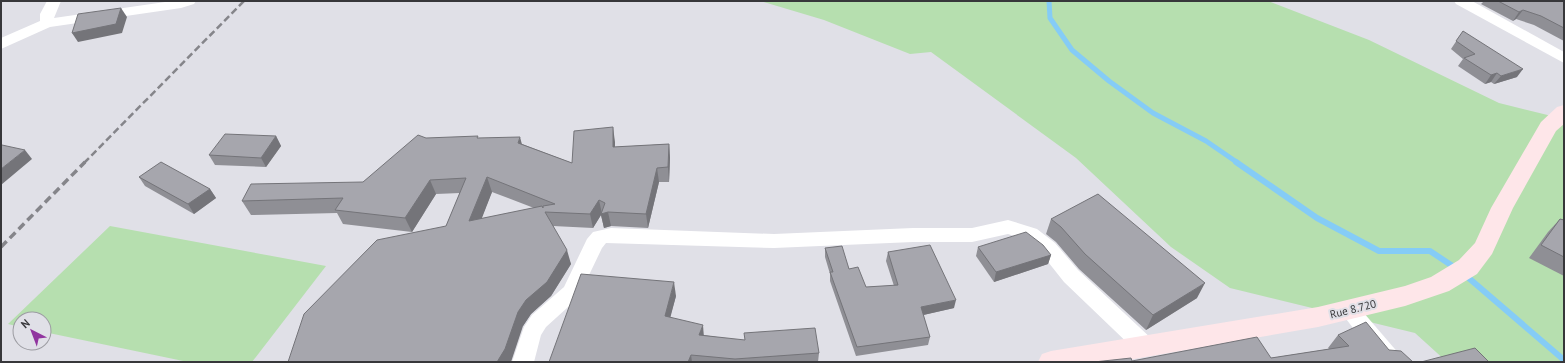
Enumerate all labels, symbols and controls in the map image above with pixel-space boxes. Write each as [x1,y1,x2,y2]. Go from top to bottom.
street label: Rue 8.720 [1328,296,1378,322]
north arrow [12,311,52,351]
text: N [18,316,33,331]

